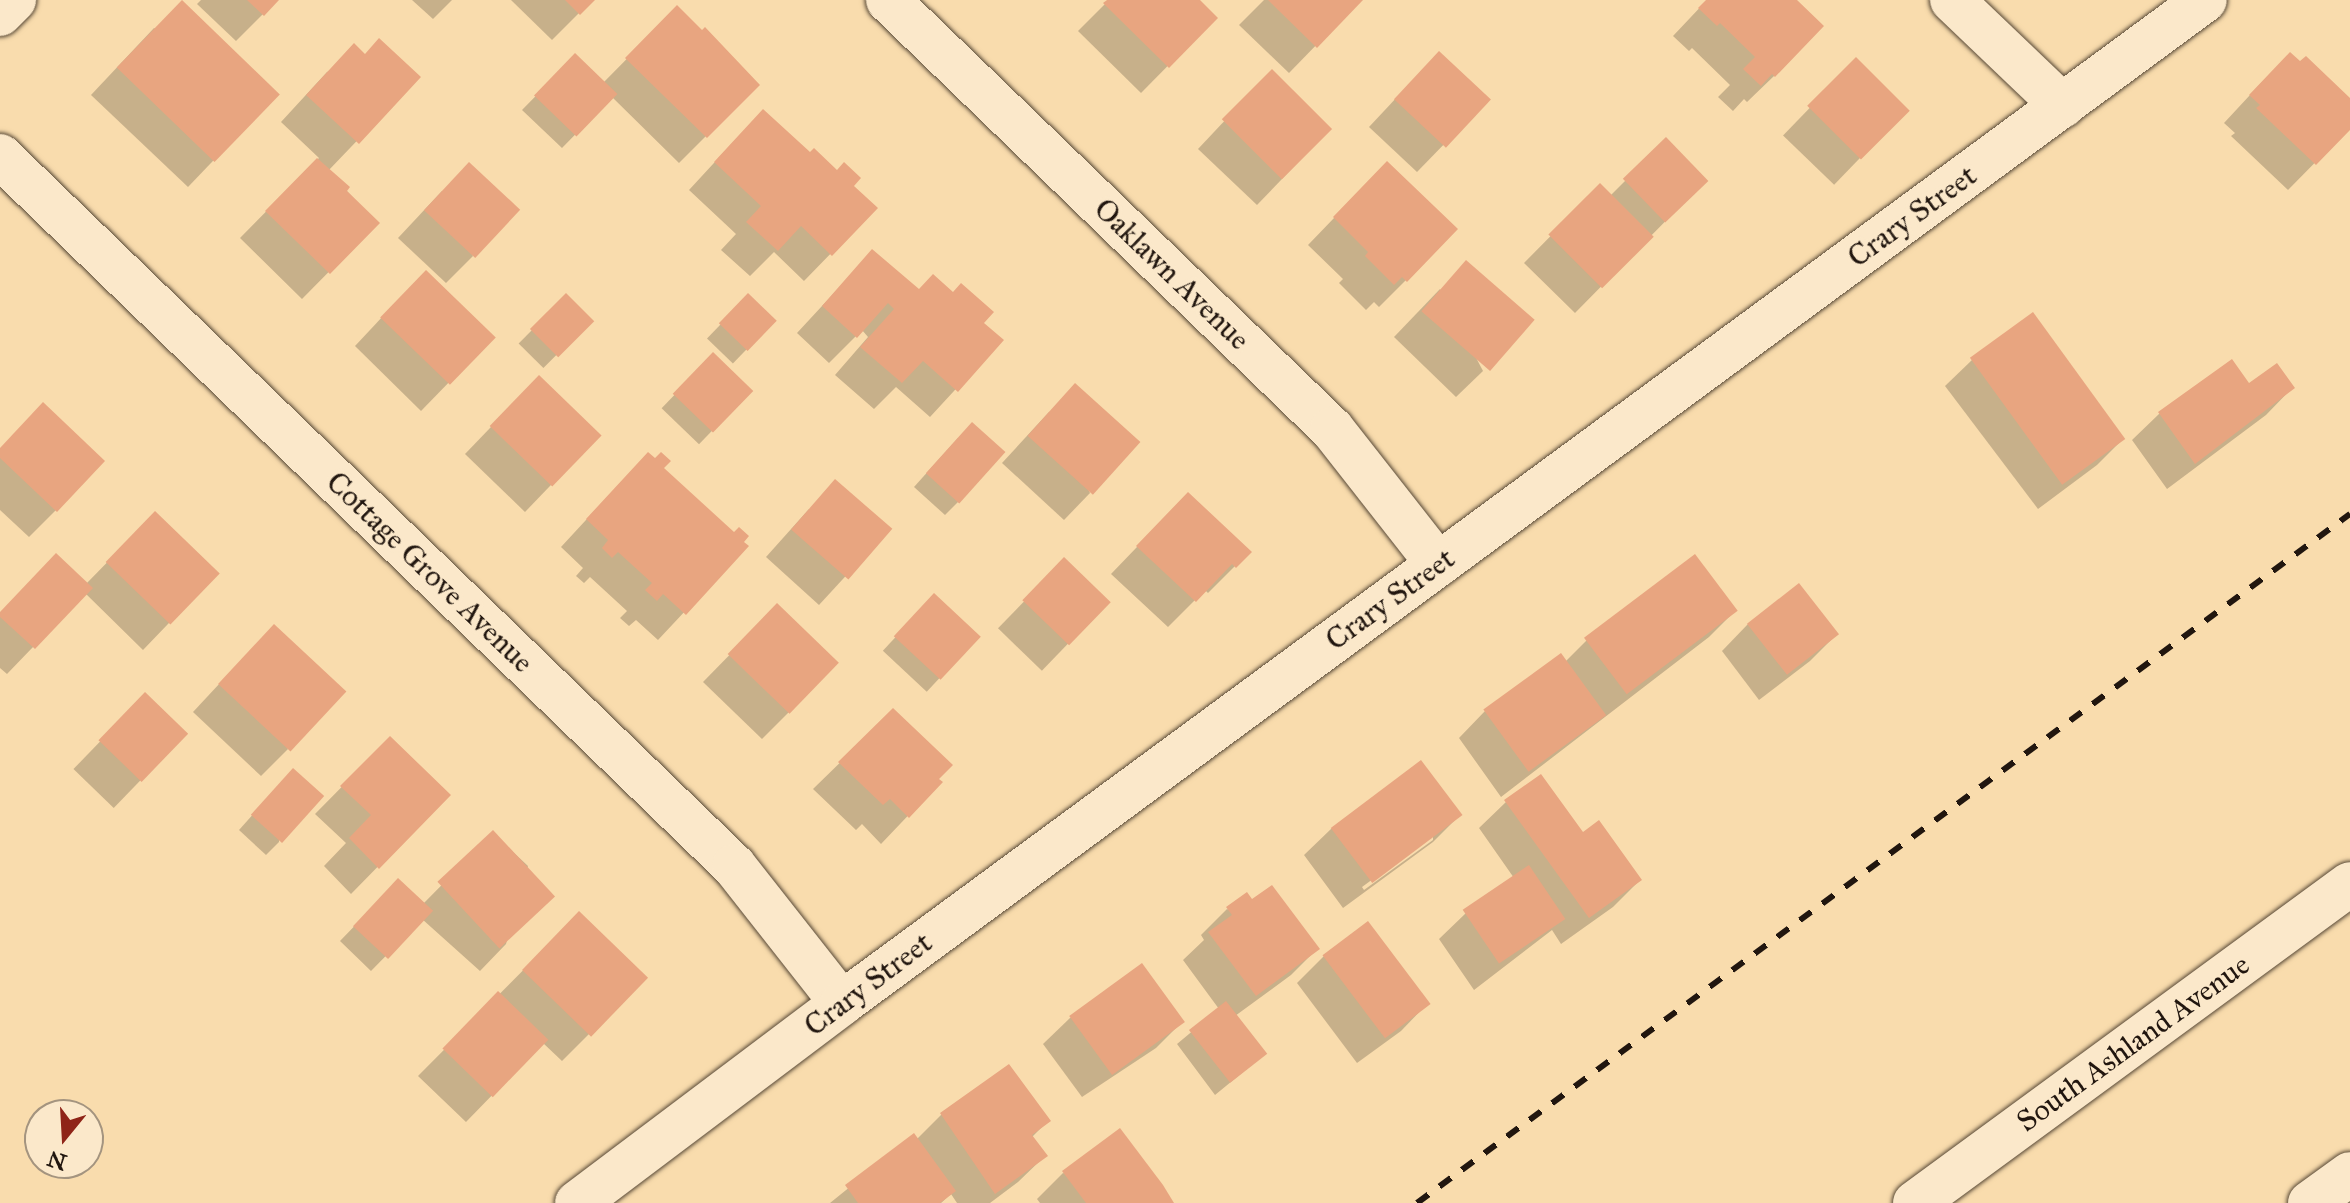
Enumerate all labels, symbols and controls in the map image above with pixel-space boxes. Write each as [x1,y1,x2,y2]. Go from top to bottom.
street label: Crary Street [1840,157,1984,275]
street label: Oaklawn Avenue [1087,191,1257,357]
street label: Cottage Grove Avenue [319,464,541,680]
street label: Crary Street [1318,540,1462,658]
street label: Crary Street [797,924,939,1044]
street label: South Ashland Avenue [2010,947,2256,1139]
north arrow [24,1099,104,1179]
text: N [44,1145,70,1176]

